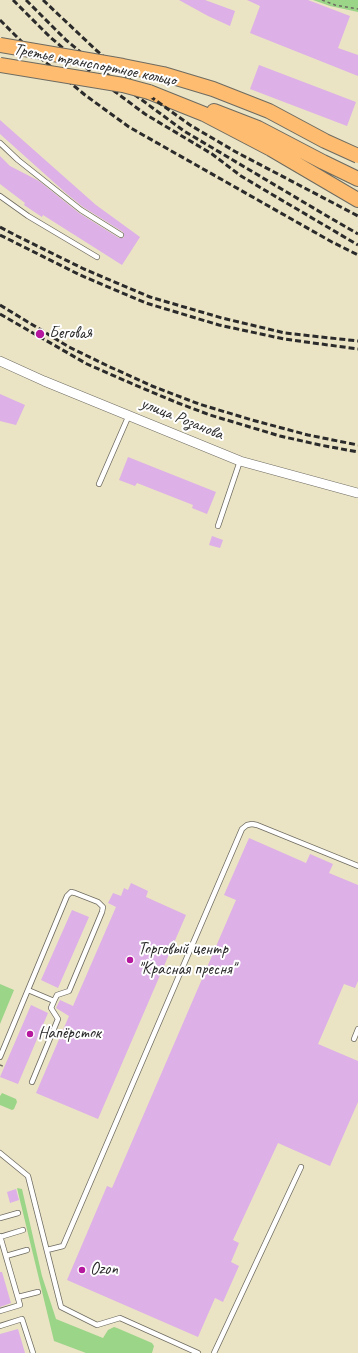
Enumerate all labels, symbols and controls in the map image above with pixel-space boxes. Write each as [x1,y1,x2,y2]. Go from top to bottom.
street label: Третье транспортное кольцо [12,39,178,91]
place label: Беговая [49,324,92,344]
marker: Беговая [34,328,46,340]
street label: улица Розанова [138,393,226,445]
place label: Торговый центр "Красная пресня" [138,940,236,980]
marker: Торговый центр "Красная пресня" [125,955,135,965]
place label: Напёрсток [38,1024,101,1044]
marker: Напёрсток [25,1029,35,1039]
place label: Ozon [90,1260,118,1280]
marker: Ozon [77,1265,87,1275]

